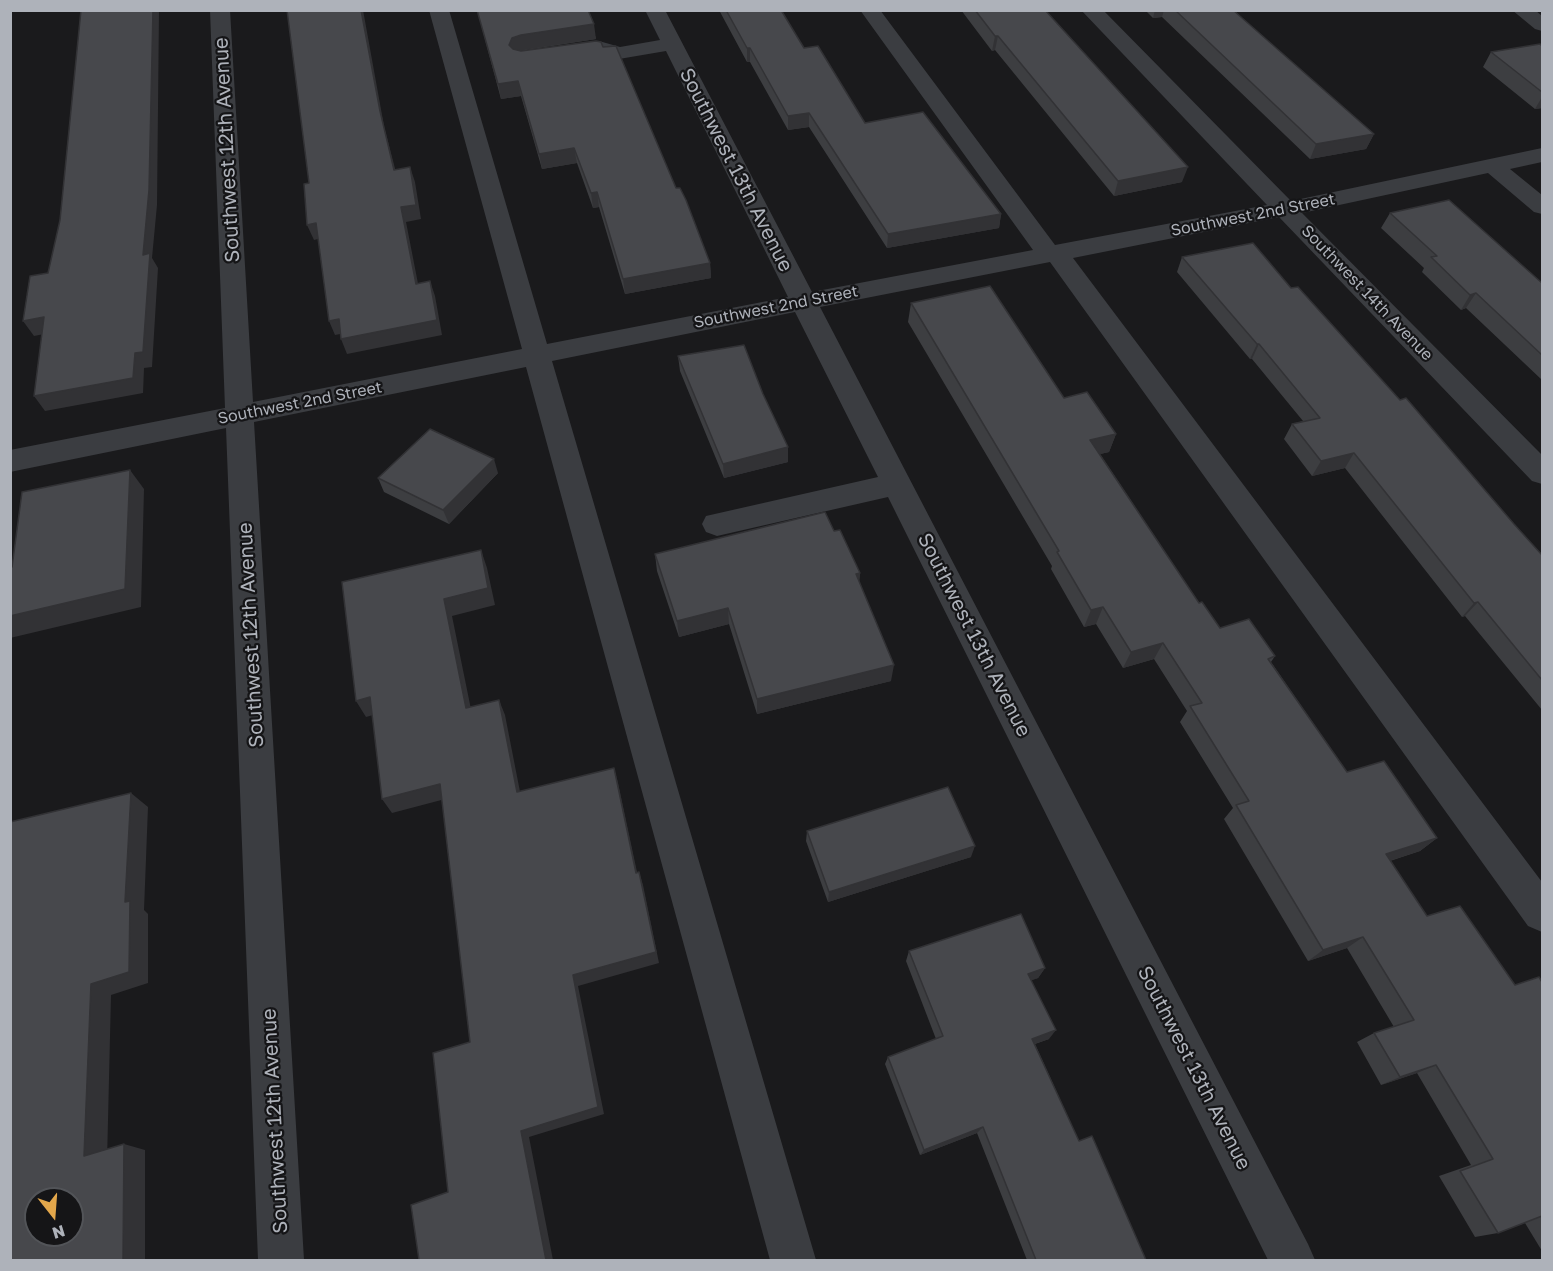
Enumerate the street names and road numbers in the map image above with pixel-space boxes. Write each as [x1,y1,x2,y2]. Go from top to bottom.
street label: Southwest 12th Avenue [209,37,245,263]
street label: Southwest 13th Avenue [674,64,798,276]
street label: Southwest 2nd Street [1169,190,1337,240]
street label: Southwest 14th Avenue [1297,221,1437,365]
street label: Southwest 2nd Street [692,282,860,332]
street label: Southwest 2nd Street [216,378,384,428]
street label: Southwest 12th Avenue [233,522,269,748]
street label: Southwest 13th Avenue [912,529,1036,741]
street label: Southwest 13th Avenue [1132,962,1256,1174]
street label: Southwest 12th Avenue [257,1008,293,1234]

